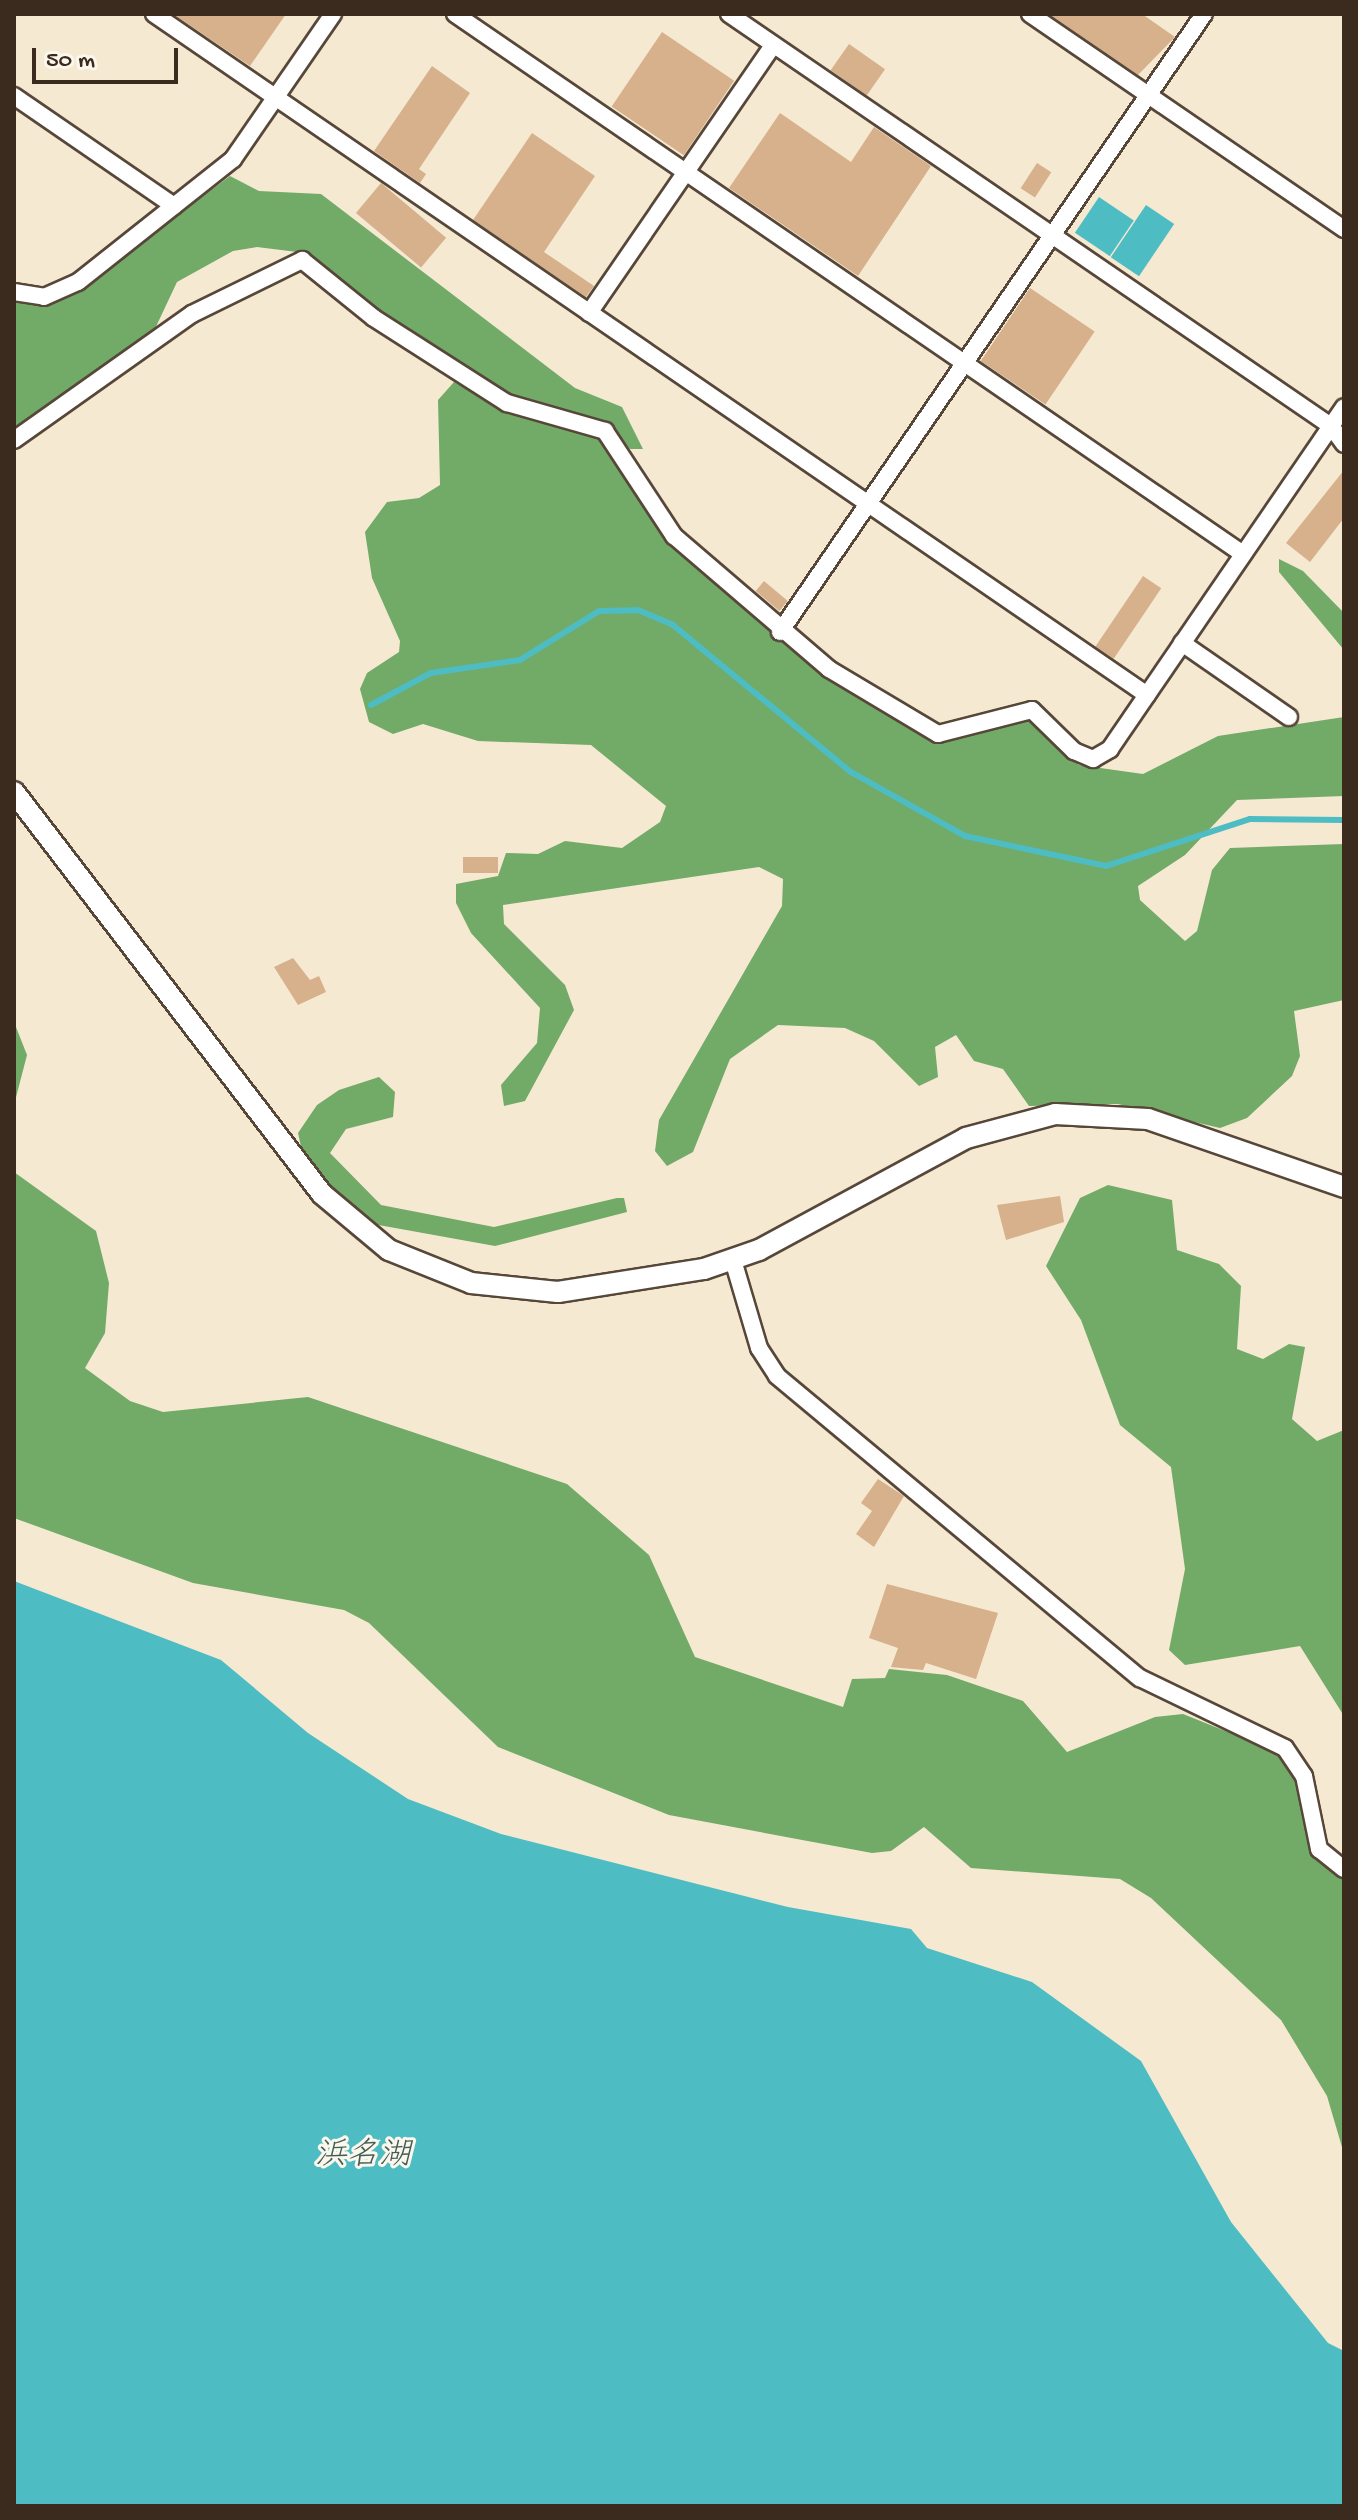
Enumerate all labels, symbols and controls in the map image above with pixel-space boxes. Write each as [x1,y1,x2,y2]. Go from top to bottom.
scale bar [36,32,182,82]
text: 50 m [46,47,95,76]
water label: 浜名湖 [315,2138,411,2176]

